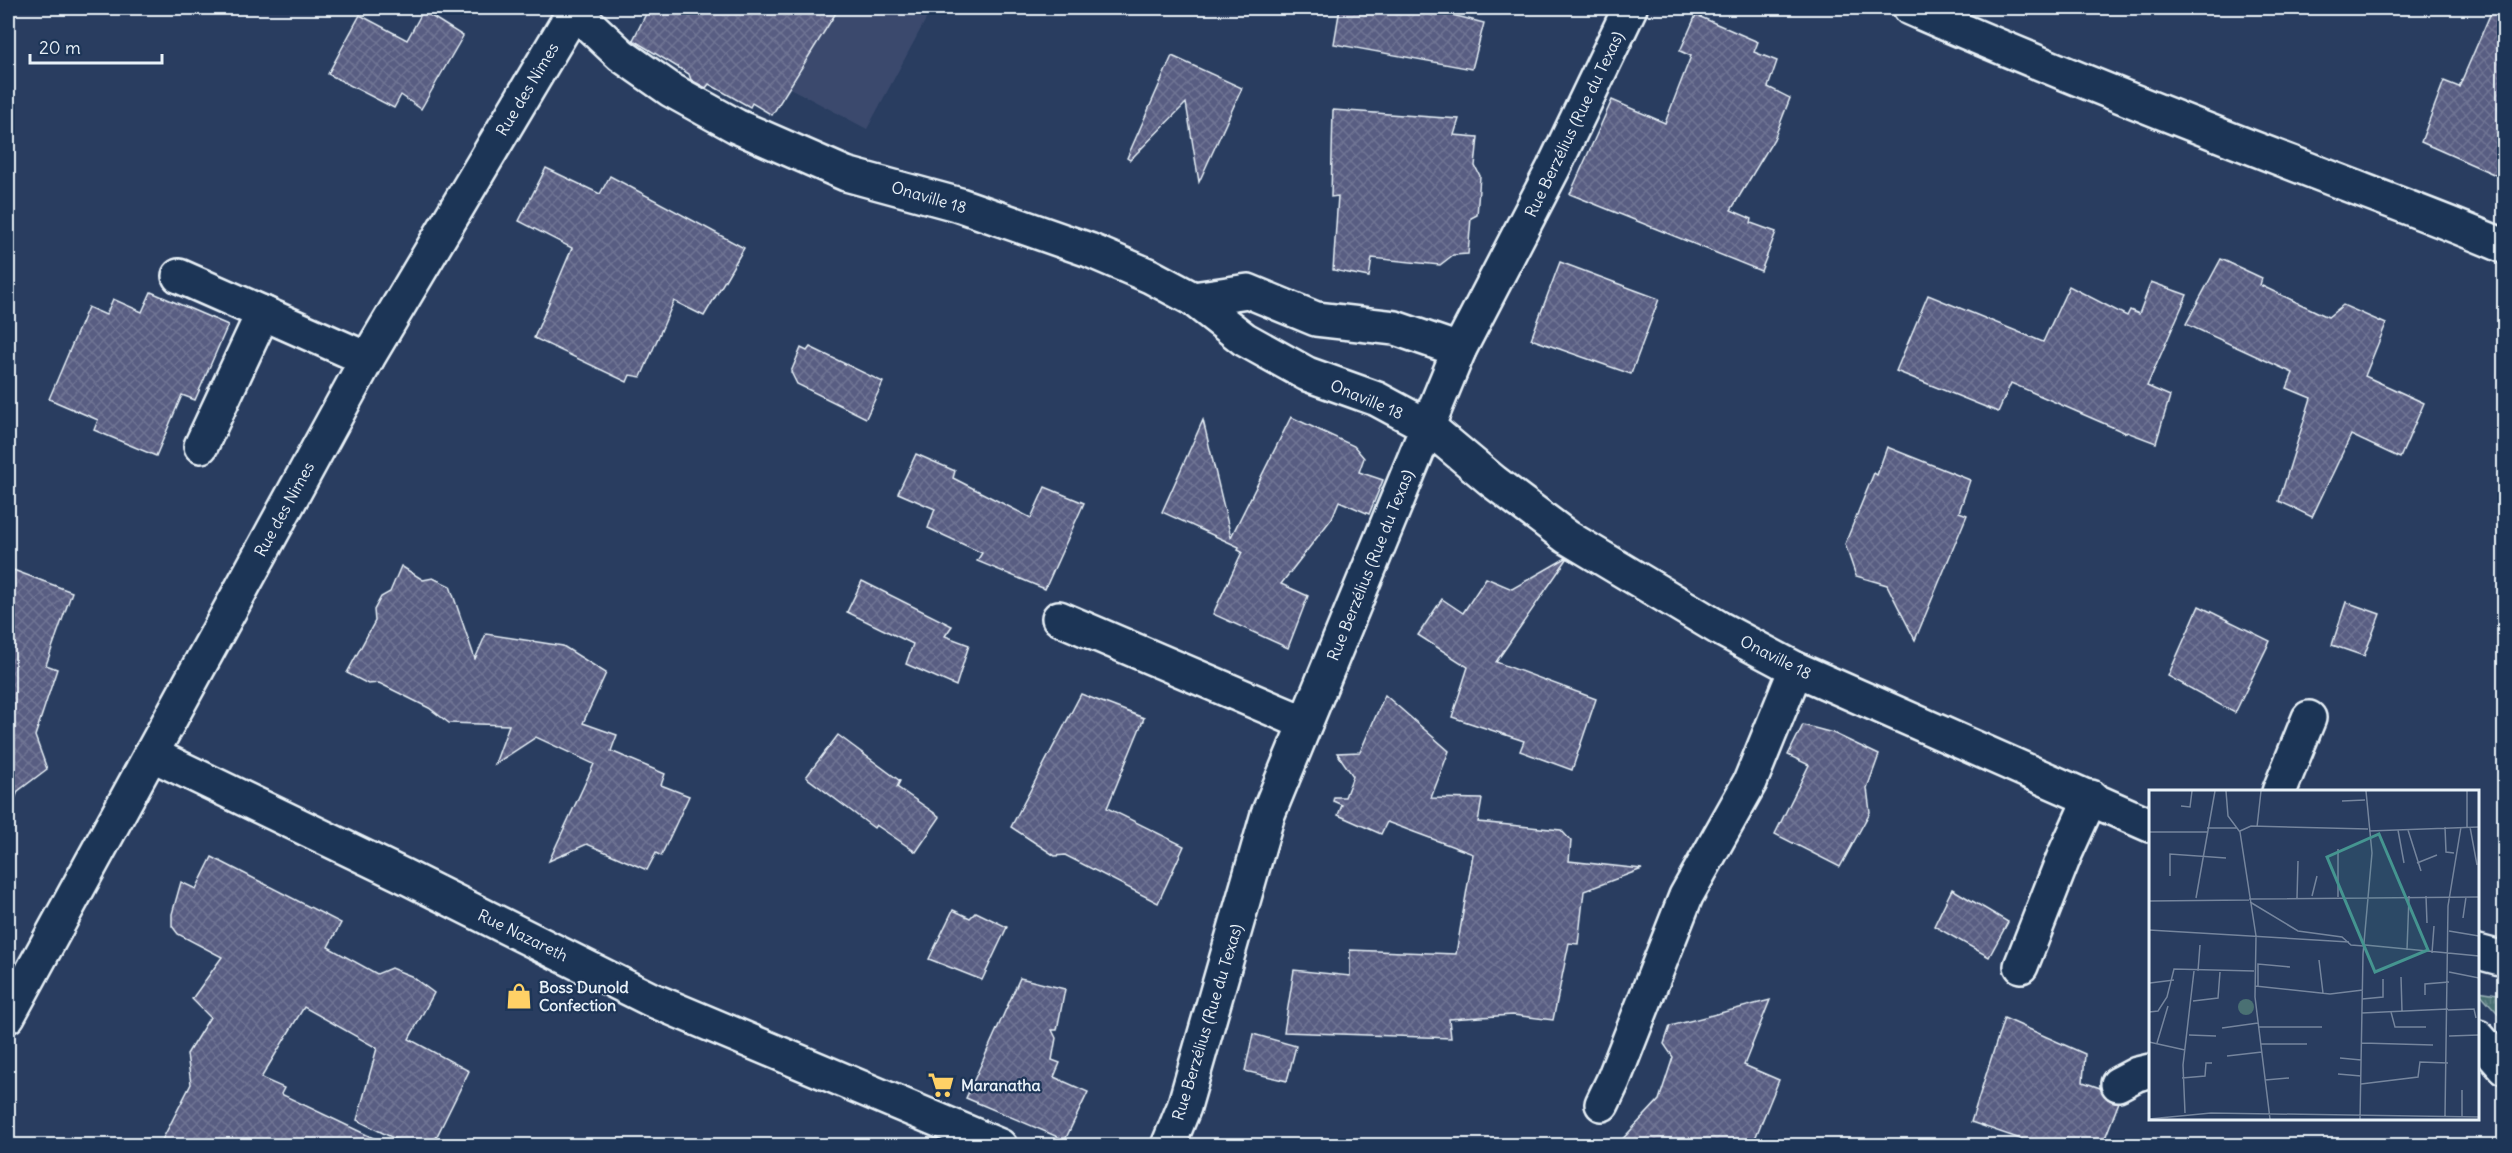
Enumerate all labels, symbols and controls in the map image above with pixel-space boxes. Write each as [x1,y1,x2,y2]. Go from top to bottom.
scale bar [30,27,162,65]
street label: Rue Berzélius (Rue du Texas) [1520,28,1628,220]
text: 20 m [39,36,81,59]
street label: Rue des Nimes [491,39,563,139]
street label: Onaville 18 [889,177,969,217]
street label: Onaville 18 [1328,375,1406,423]
street label: Rue des Nimes [250,458,318,560]
street label: Rue Berzélius (Rue du Texas) [1322,466,1418,664]
street label: Onaville 18 [1737,631,1815,683]
inset map [2149,790,2479,1120]
street label: Rue Nazareth [475,905,571,965]
street label: Rue Berzélius (Rue du Texas) [1168,921,1246,1123]
place label: Boss Dunold Confection [539,977,629,1015]
shop icon: Boss Dunold Confection [504,981,534,1011]
supermarket icon: Maranatha [926,1070,956,1100]
place label: Maranatha [961,1075,1041,1095]

